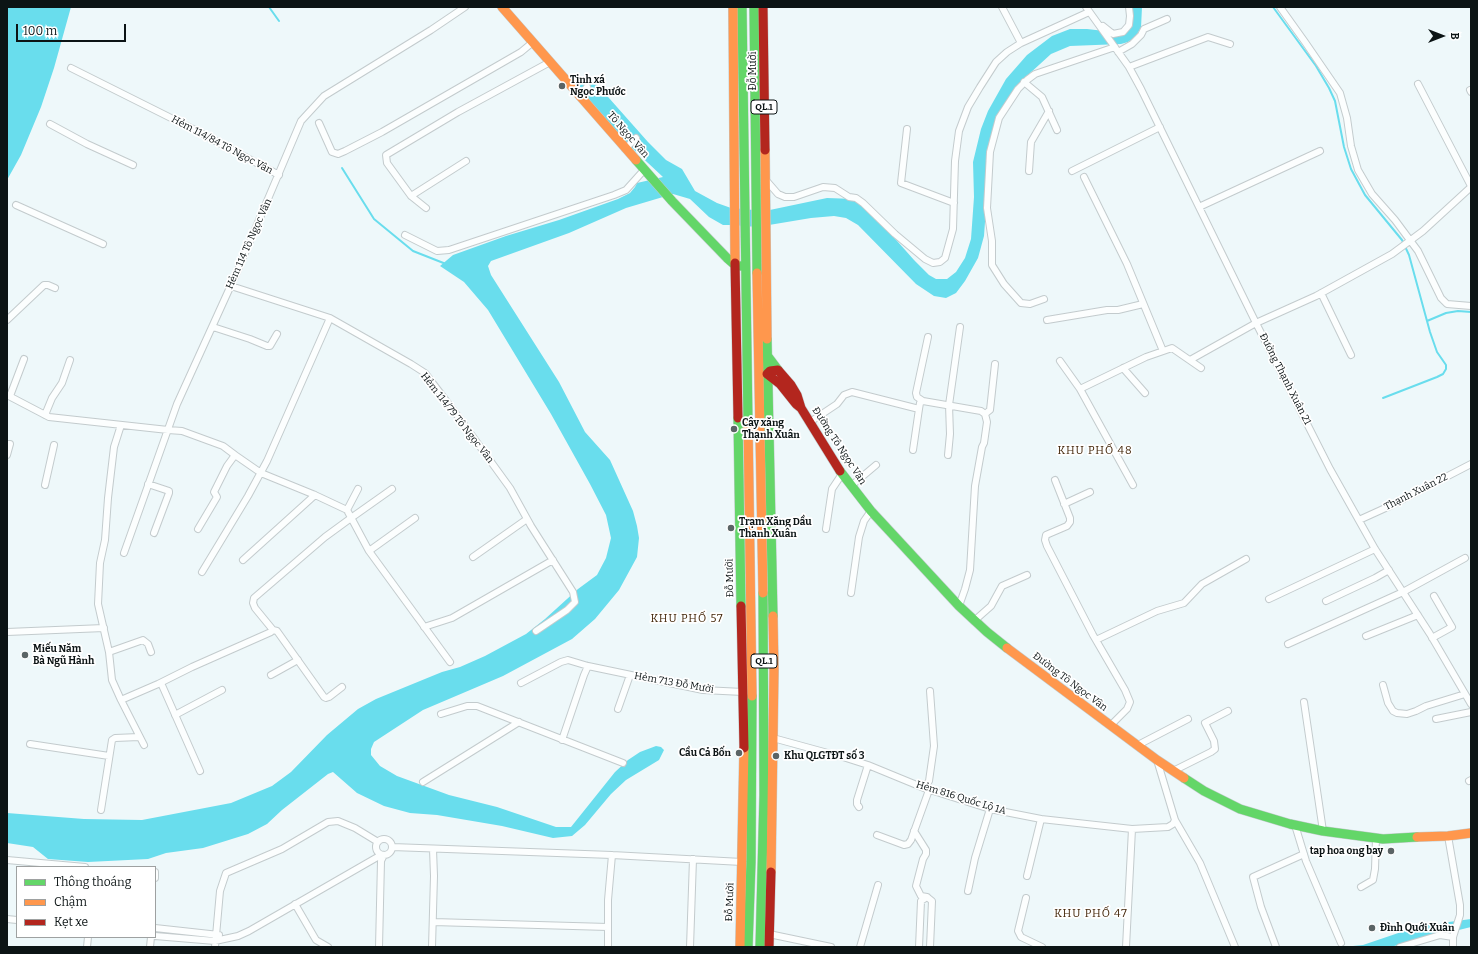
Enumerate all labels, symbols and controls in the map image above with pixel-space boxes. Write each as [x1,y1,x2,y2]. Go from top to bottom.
scale bar [18,16,128,42]
north arrow [1422,16,1462,56]
text: 100 m [23,24,57,38]
text: B [1448,32,1461,40]
street label: Đỗ Mười [747,52,759,90]
place label: Tịnh xá Ngọc Phước [570,74,626,98]
marker: Tịnh xá Ngọc Phước [557,81,567,91]
road number: QL.1 [751,100,777,114]
street label: Tô Ngọc Vân [605,110,651,160]
street label: Hẻm 114/84 Tô Ngọc Vân [169,113,275,177]
street label: Hẻm 114 Tô Ngọc Vân [224,197,274,291]
street label: Đường Thạnh Xuân 21 [1257,331,1313,427]
street label: Hẻm 114/79 Tô Ngọc Vân [418,370,496,466]
street label: Đường Tô Ngọc Vân [809,405,869,487]
place label: Cây xăng Thạnh Xuân [742,417,800,440]
marker: Cây xăng Thạnh Xuân [729,424,739,434]
district label: KHU PHỐ 48 [1058,444,1132,458]
street label: Thạnh Xuân 22 [1382,471,1450,513]
place label: Trạm Xăng Dầu Thanh Xuân [739,516,812,540]
marker: Trạm Xăng Dầu Thanh Xuân [726,523,736,533]
street label: Đỗ Mười [724,558,736,598]
district label: KHU PHỐ 57 [650,612,724,626]
place label: Miếu Năm Bà Ngũ Hành [33,643,94,666]
marker: Miếu Năm Bà Ngũ Hành [20,650,30,660]
street label: Đường Tô Ngọc Vân [1030,650,1110,714]
road number: QL.1 [751,654,777,668]
street label: Hẻm 713 Đỗ Mười [633,670,715,696]
place label: Cầu Cả Bốn [679,747,731,759]
marker: Cầu Cả Bốn [734,748,744,758]
place label: Khu QLGTĐT số 3 [784,750,865,762]
marker: Khu QLGTĐT số 3 [771,751,781,761]
street label: Hẻm 816 Quốc Lộ 1A [915,779,1007,817]
place label: tap hoa ong bay [1310,845,1383,857]
marker: tap hoa ong bay [1386,846,1396,856]
legend [16,866,156,938]
text: Thông thoáng [54,875,131,889]
street label: Đỗ Mười [723,882,737,922]
text: Chậm [54,895,87,909]
district label: KHU PHỐ 47 [1054,907,1128,921]
text: Kẹt xe [54,915,88,929]
place label: Đình Quới Xuân [1380,922,1454,934]
marker: Đình Quới Xuân [1367,923,1377,933]

